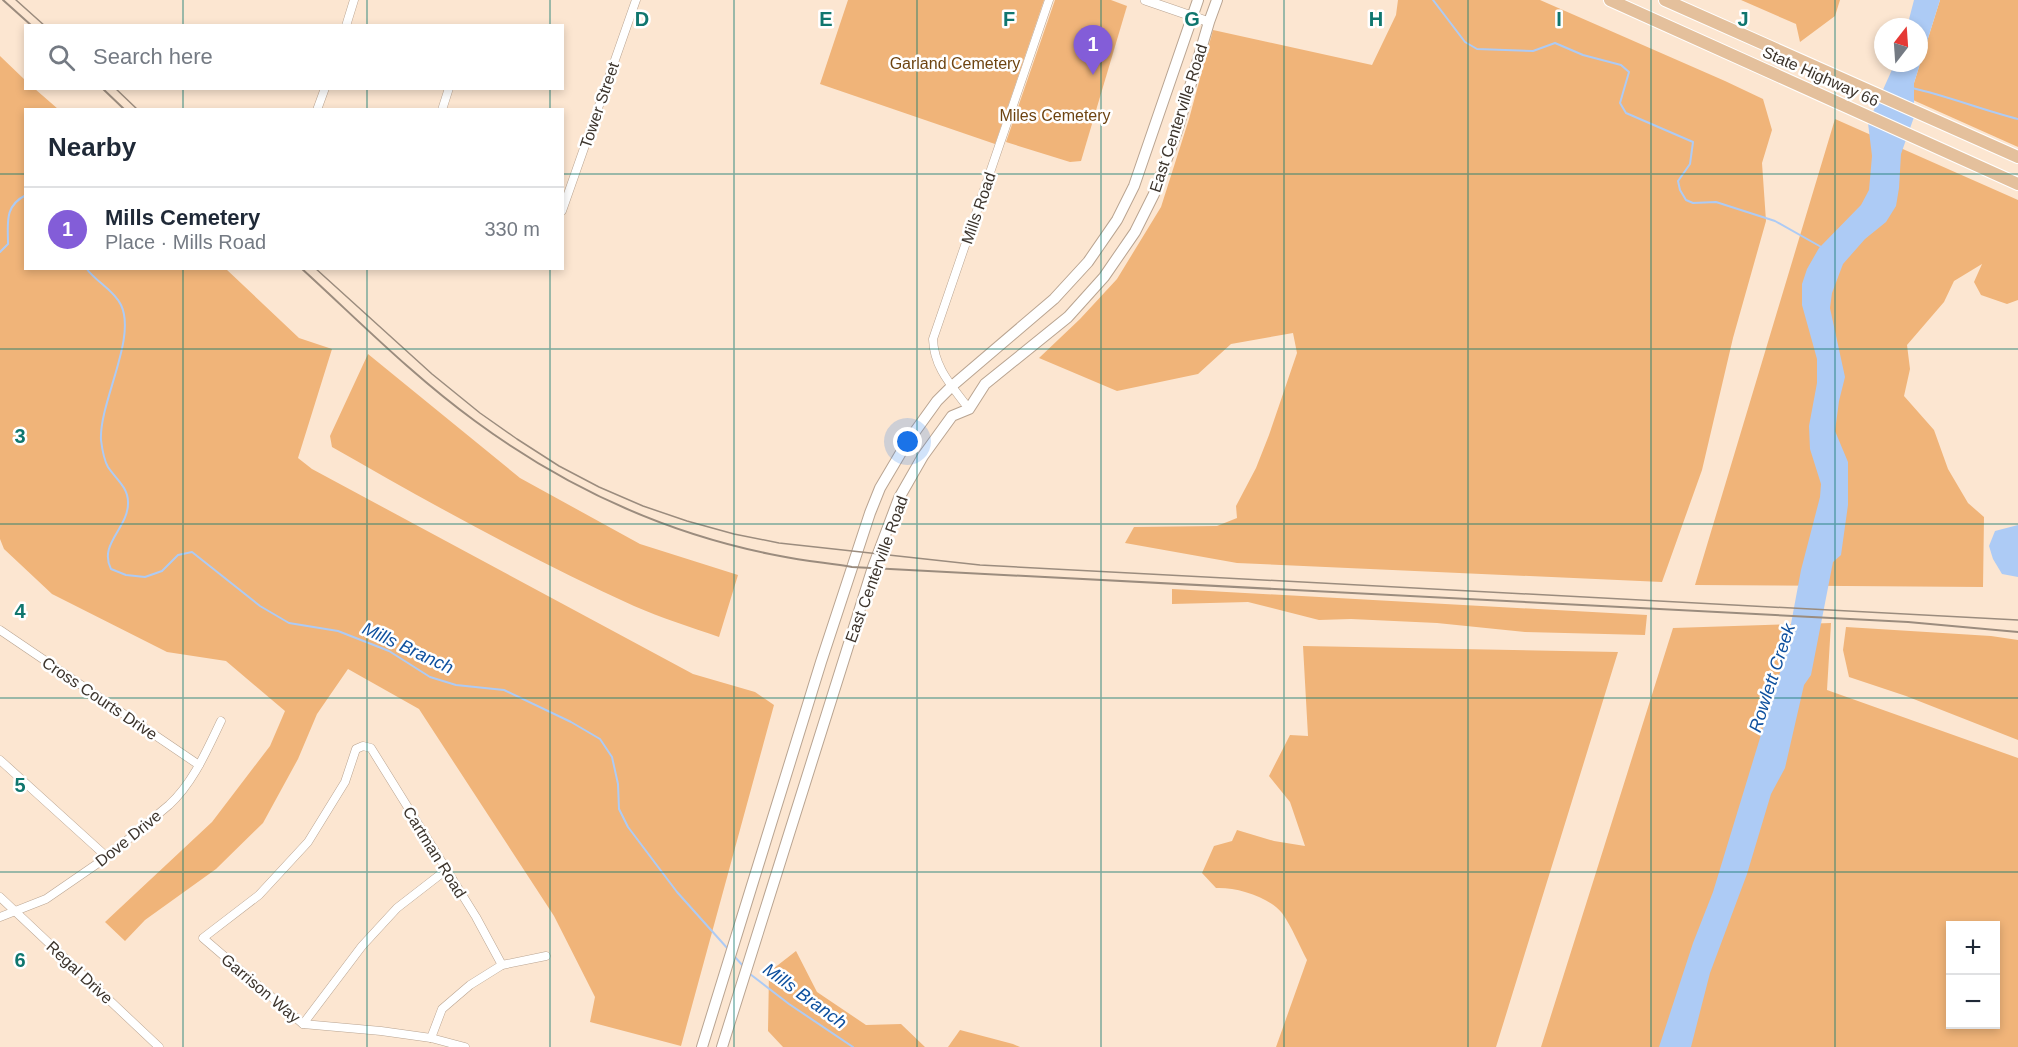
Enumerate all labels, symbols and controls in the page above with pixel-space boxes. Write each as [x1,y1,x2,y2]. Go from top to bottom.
text: D [635,8,649,30]
text: E [819,8,833,30]
text: F [1003,8,1015,30]
text: G [1184,8,1200,30]
text: H [1369,8,1383,30]
text: I [1556,8,1562,30]
text: J [1737,8,1749,30]
north arrow [1874,18,1928,72]
search box [24,24,564,90]
pin: 1 [1074,26,1112,75]
icon: search [45,41,78,74]
street label: East Centerville Road [1146,42,1210,194]
street label: State Highway 66 [1760,43,1882,110]
text: Search here [93,44,213,69]
park label: Garland Cemetery [890,55,1020,72]
street label: Tower Street [577,59,622,150]
park label: Miles Cemetery [999,107,1111,124]
text: Nearby [48,132,136,162]
street label: Mills Road [958,170,999,246]
text: Mills Cemetery [105,205,260,230]
text: 1 [62,218,73,240]
text: 330 m [484,218,540,240]
text: Place · Mills Road [105,231,266,253]
text: 3 [14,425,26,447]
your location [893,427,922,456]
street label: East Centerville Road [842,494,911,645]
text: 4 [14,600,26,622]
water label: Mills Branch [359,618,457,678]
water label: Rowlett Creek [1745,620,1799,735]
street label: Cross Courts Drive [39,654,161,743]
text: 5 [14,774,26,796]
street label: Cartman Road [400,804,469,901]
street label: Dove Drive [92,807,164,870]
map controls [1946,921,2000,1029]
button: + [1946,921,2000,975]
street label: Regal Drive [43,938,116,1007]
text: 6 [14,949,26,971]
street label: Garrison Way [218,951,303,1026]
water label: Mills Branch [759,959,851,1033]
button: − [1946,975,2000,1029]

